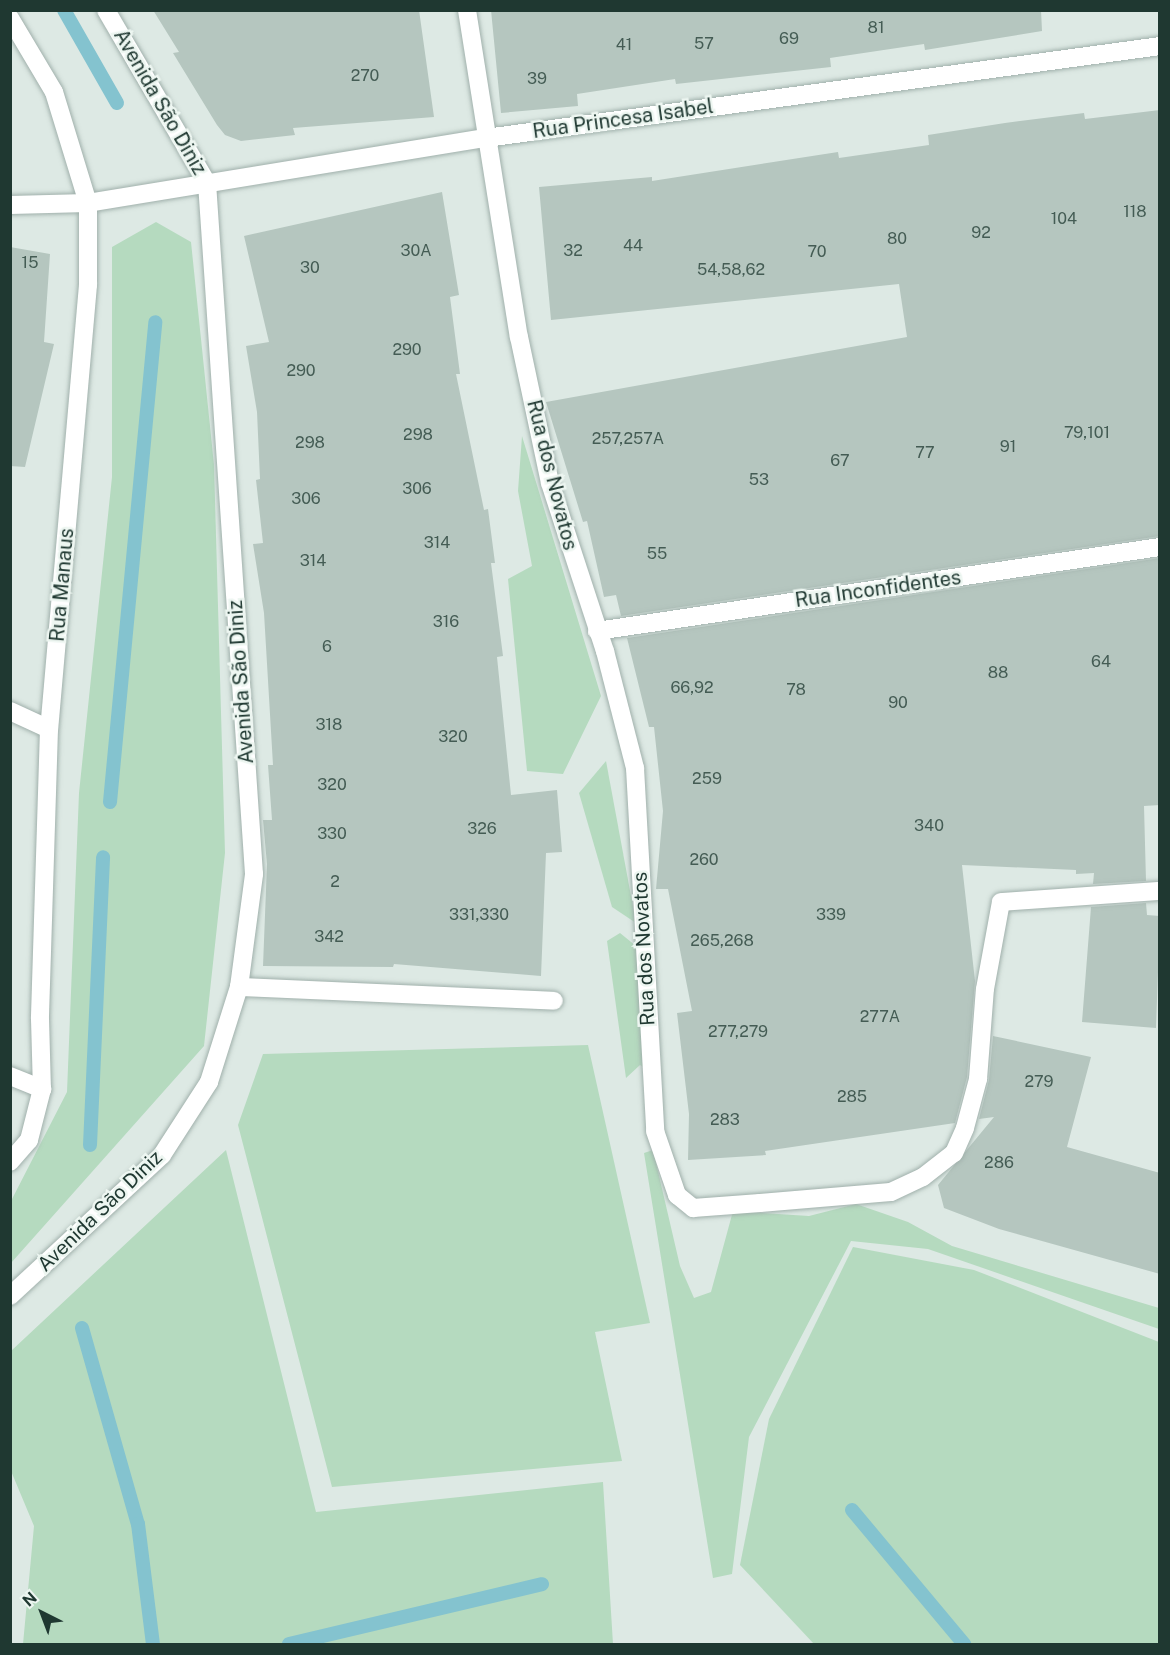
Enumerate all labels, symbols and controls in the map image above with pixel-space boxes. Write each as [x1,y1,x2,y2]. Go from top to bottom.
house number: 81 [868,18,884,38]
street label: Avenida São Diniz [109,25,211,179]
house number: 69 [779,29,799,49]
house number: 57 [694,34,714,54]
house number: 41 [616,35,632,55]
house number: 270 [351,66,379,86]
house number: 39 [527,69,547,89]
street label: Rua Princesa Isabel [531,94,715,144]
house number: 118 [1123,202,1147,222]
house number: 104 [1051,209,1077,229]
house number: 92 [971,223,991,243]
house number: 80 [887,229,907,249]
house number: 44 [623,236,643,256]
house number: 30A [400,241,432,261]
house number: 32 [563,241,583,261]
house number: 70 [807,242,827,262]
house number: 15 [22,253,38,273]
house number: 30 [300,258,320,278]
house number: 54,58,62 [697,260,765,280]
house number: 290 [392,340,422,360]
house number: 290 [286,361,316,381]
street label: Rua dos Novatos [522,397,582,553]
house number: 79,101 [1064,423,1110,443]
house number: 298 [403,425,433,445]
house number: 257,257A [592,429,664,449]
house number: 298 [295,433,325,453]
house number: 91 [1000,437,1016,457]
house number: 77 [915,443,935,463]
house number: 67 [830,451,850,471]
house number: 53 [749,470,769,490]
house number: 306 [402,479,432,499]
house number: 306 [291,489,321,509]
street label: Rua Manaus [45,527,79,643]
house number: 314 [424,533,450,553]
house number: 55 [647,544,667,564]
house number: 314 [300,551,326,571]
street label: Rua Inconfidentes [793,565,963,613]
street label: Avenida São Diniz [223,599,259,765]
house number: 316 [433,612,459,632]
house number: 6 [322,637,332,657]
house number: 64 [1091,652,1111,672]
house number: 88 [988,663,1008,683]
house number: 66,92 [670,678,714,698]
house number: 78 [786,680,806,700]
house number: 90 [888,693,908,713]
house number: 318 [316,715,342,735]
house number: 320 [438,727,468,747]
house number: 259 [692,769,722,789]
house number: 320 [317,775,347,795]
house number: 340 [914,816,944,836]
house number: 326 [467,819,497,839]
house number: 330 [317,824,347,844]
house number: 260 [689,850,719,870]
street label: Rua dos Novatos [628,871,660,1027]
house number: 2 [330,872,340,892]
house number: 331,330 [449,905,509,925]
house number: 339 [816,905,846,925]
house number: 342 [314,927,344,947]
house number: 265,268 [690,931,754,951]
house number: 277A [860,1007,900,1027]
house number: 277,279 [708,1022,768,1042]
house number: 279 [1025,1072,1053,1092]
house number: 285 [837,1087,867,1107]
house number: 283 [710,1110,740,1130]
street label: Avenida São Diniz [33,1145,167,1277]
house number: 286 [984,1153,1014,1173]
north arrow [12,1583,72,1643]
text: N [19,1588,41,1611]

